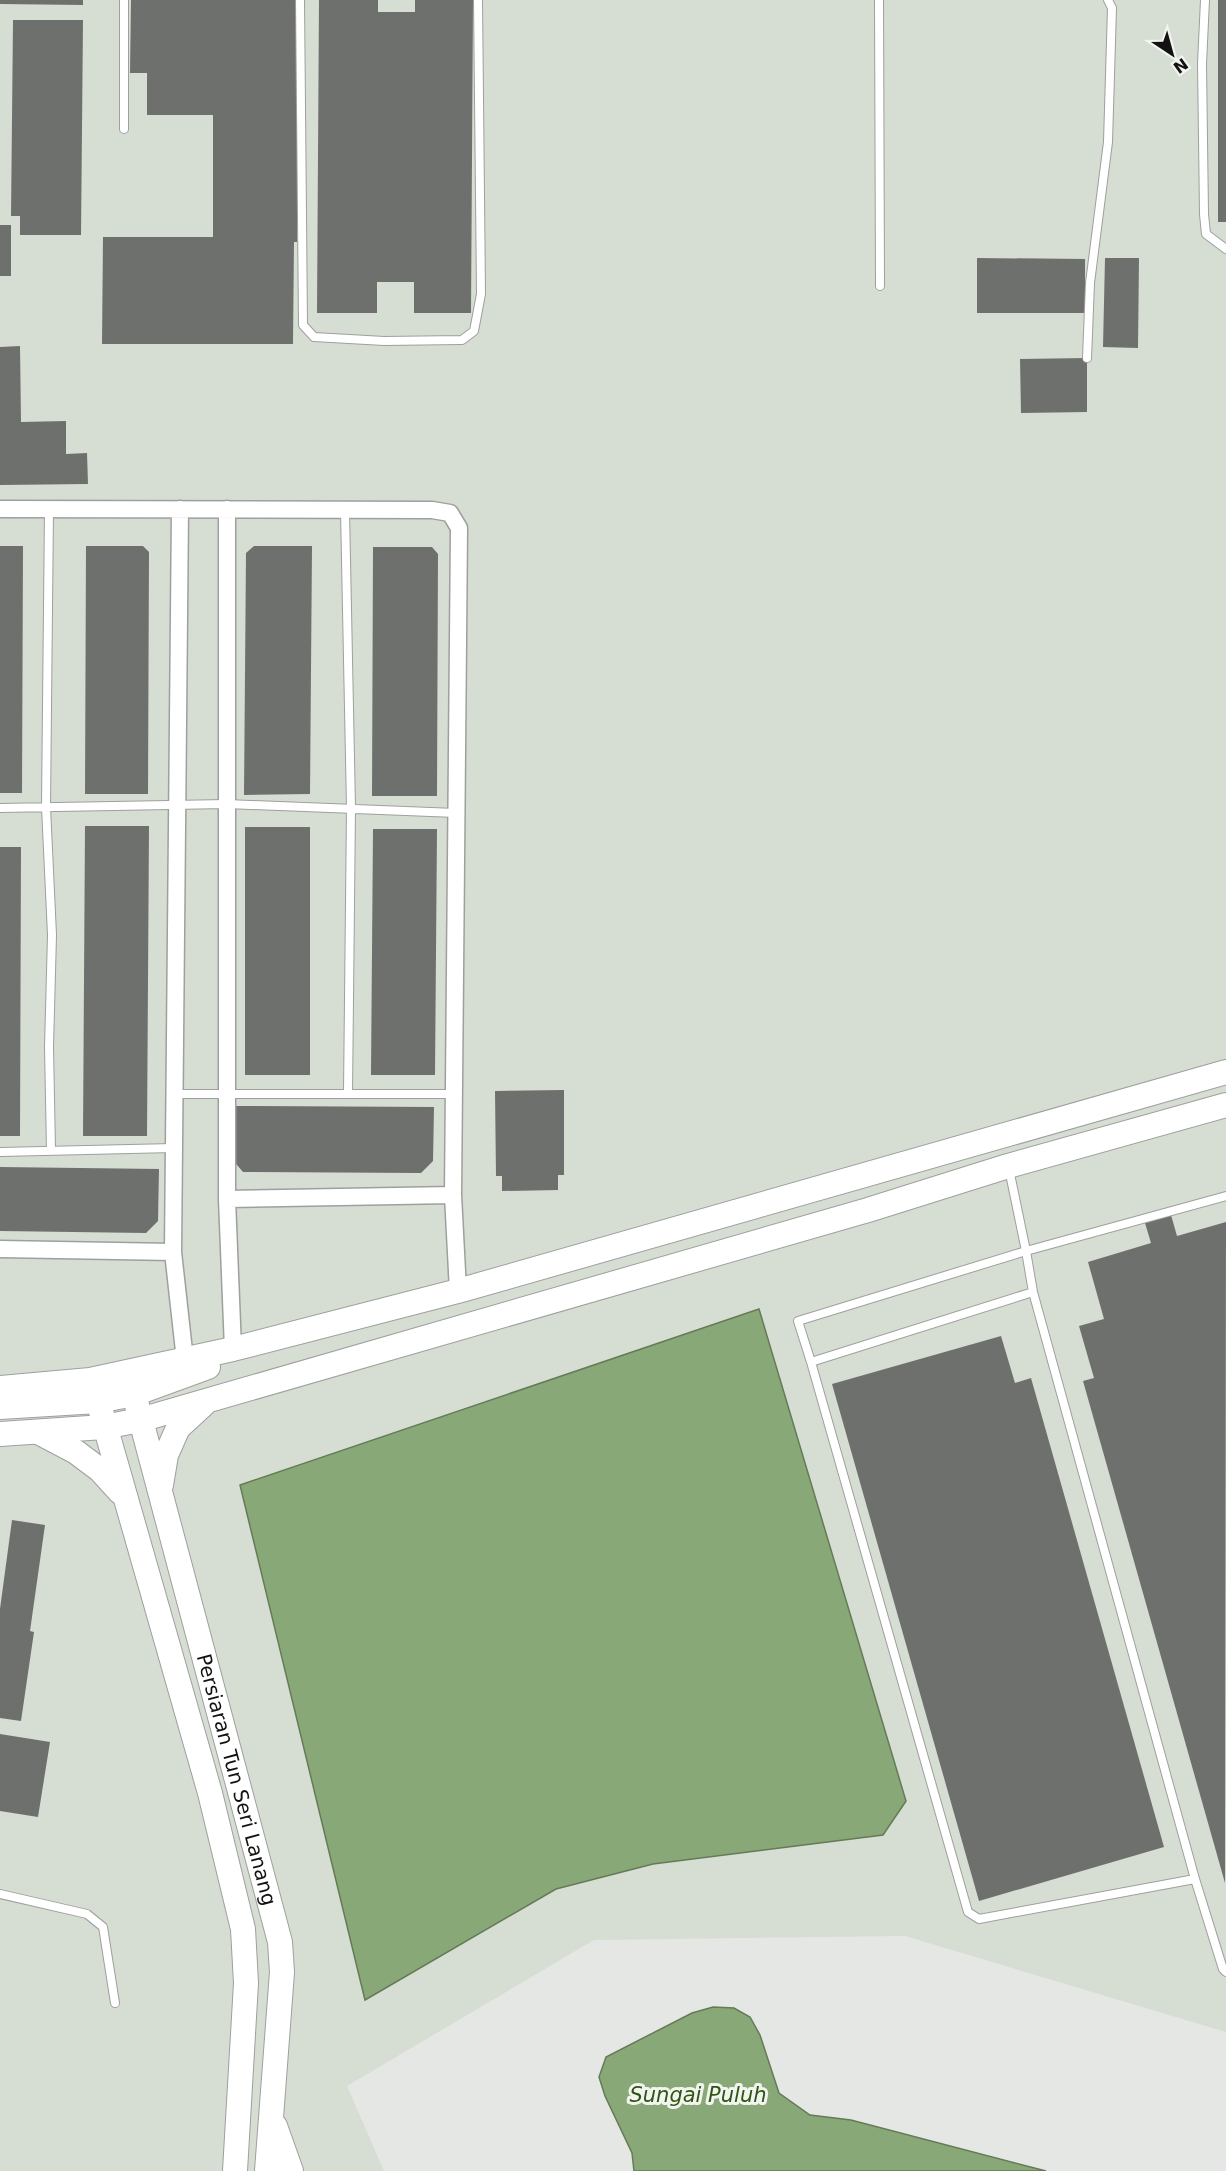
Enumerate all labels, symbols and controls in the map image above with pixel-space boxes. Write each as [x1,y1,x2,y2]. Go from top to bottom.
north arrow [1142,24,1202,84]
text: N [1170,54,1192,77]
street label: Persiaran Tun Seri Lanang [192,1651,282,1908]
water label: Sungai Puluh [629,2083,767,2107]

